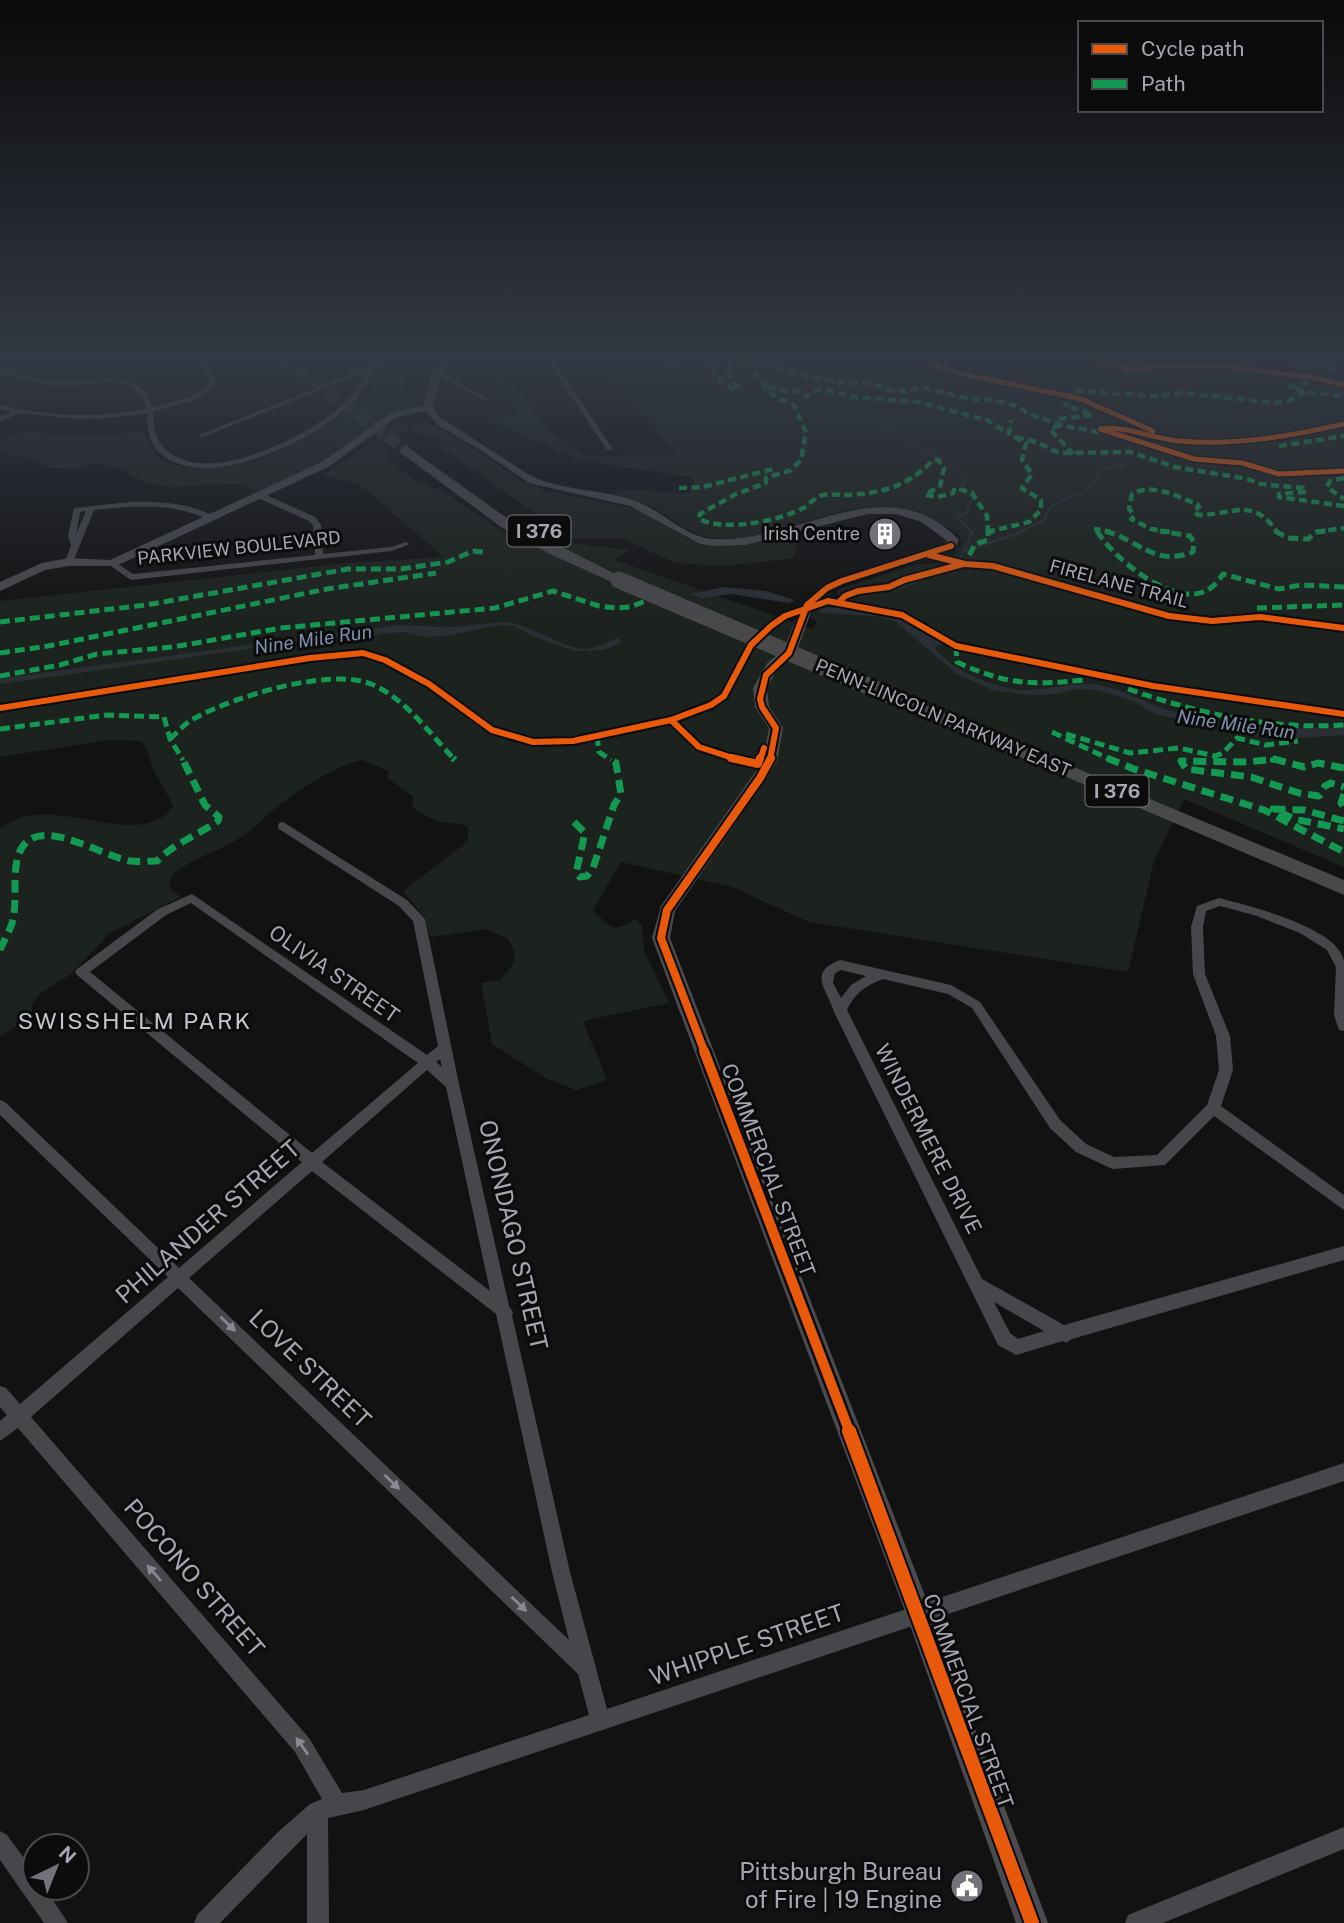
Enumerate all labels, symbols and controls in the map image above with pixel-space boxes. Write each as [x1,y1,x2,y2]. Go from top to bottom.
legend [1078,21,1323,112]
text: Cycle path [1141,36,1244,61]
text: Path [1141,71,1186,96]
building icon: Irish Centre [866,515,904,553]
road number: I 376 [508,516,570,546]
place label: Irish Centre [763,523,860,544]
street label: PARKVIEW BOULEVARD [136,526,342,569]
street label: FIRELANE TRAIL [1047,555,1191,612]
water label: Nine Mile Run [253,620,373,658]
street label: PENN-LINCOLN PARKWAY EAST [812,654,1074,781]
water label: Nine Mile Run [1176,705,1296,743]
road number: I 376 [1086,776,1148,806]
street label: OLIVIA STREET [264,919,404,1028]
district label: SWISSHELM PARK [18,1007,252,1034]
street label: WINDERMERE DRIVE [870,1040,987,1238]
street label: COMMERCIAL STREET [716,1060,821,1280]
street label: ONONDAGO STREET [474,1117,554,1353]
street label: PHILANDER STREET [110,1134,305,1309]
street label: LOVE STREET [244,1303,377,1433]
one-way arrow [219,1316,236,1332]
one-way arrow [383,1474,400,1490]
street label: POCONO STREET [119,1493,271,1662]
one-way arrow [147,1564,162,1581]
street label: COMMERCIAL STREET [918,1590,1019,1811]
one-way arrow [510,1595,527,1612]
street label: WHIPPLE STREET [646,1598,848,1690]
one-way arrow [295,1737,309,1755]
north arrow [21,1832,91,1902]
text: N [55,1841,81,1868]
place label: Pittsburgh Bureau of Fire | 19 Engine [739,1857,942,1913]
public building icon: Pittsburgh Bureau of Fire | 19 Engine [948,1867,986,1905]

